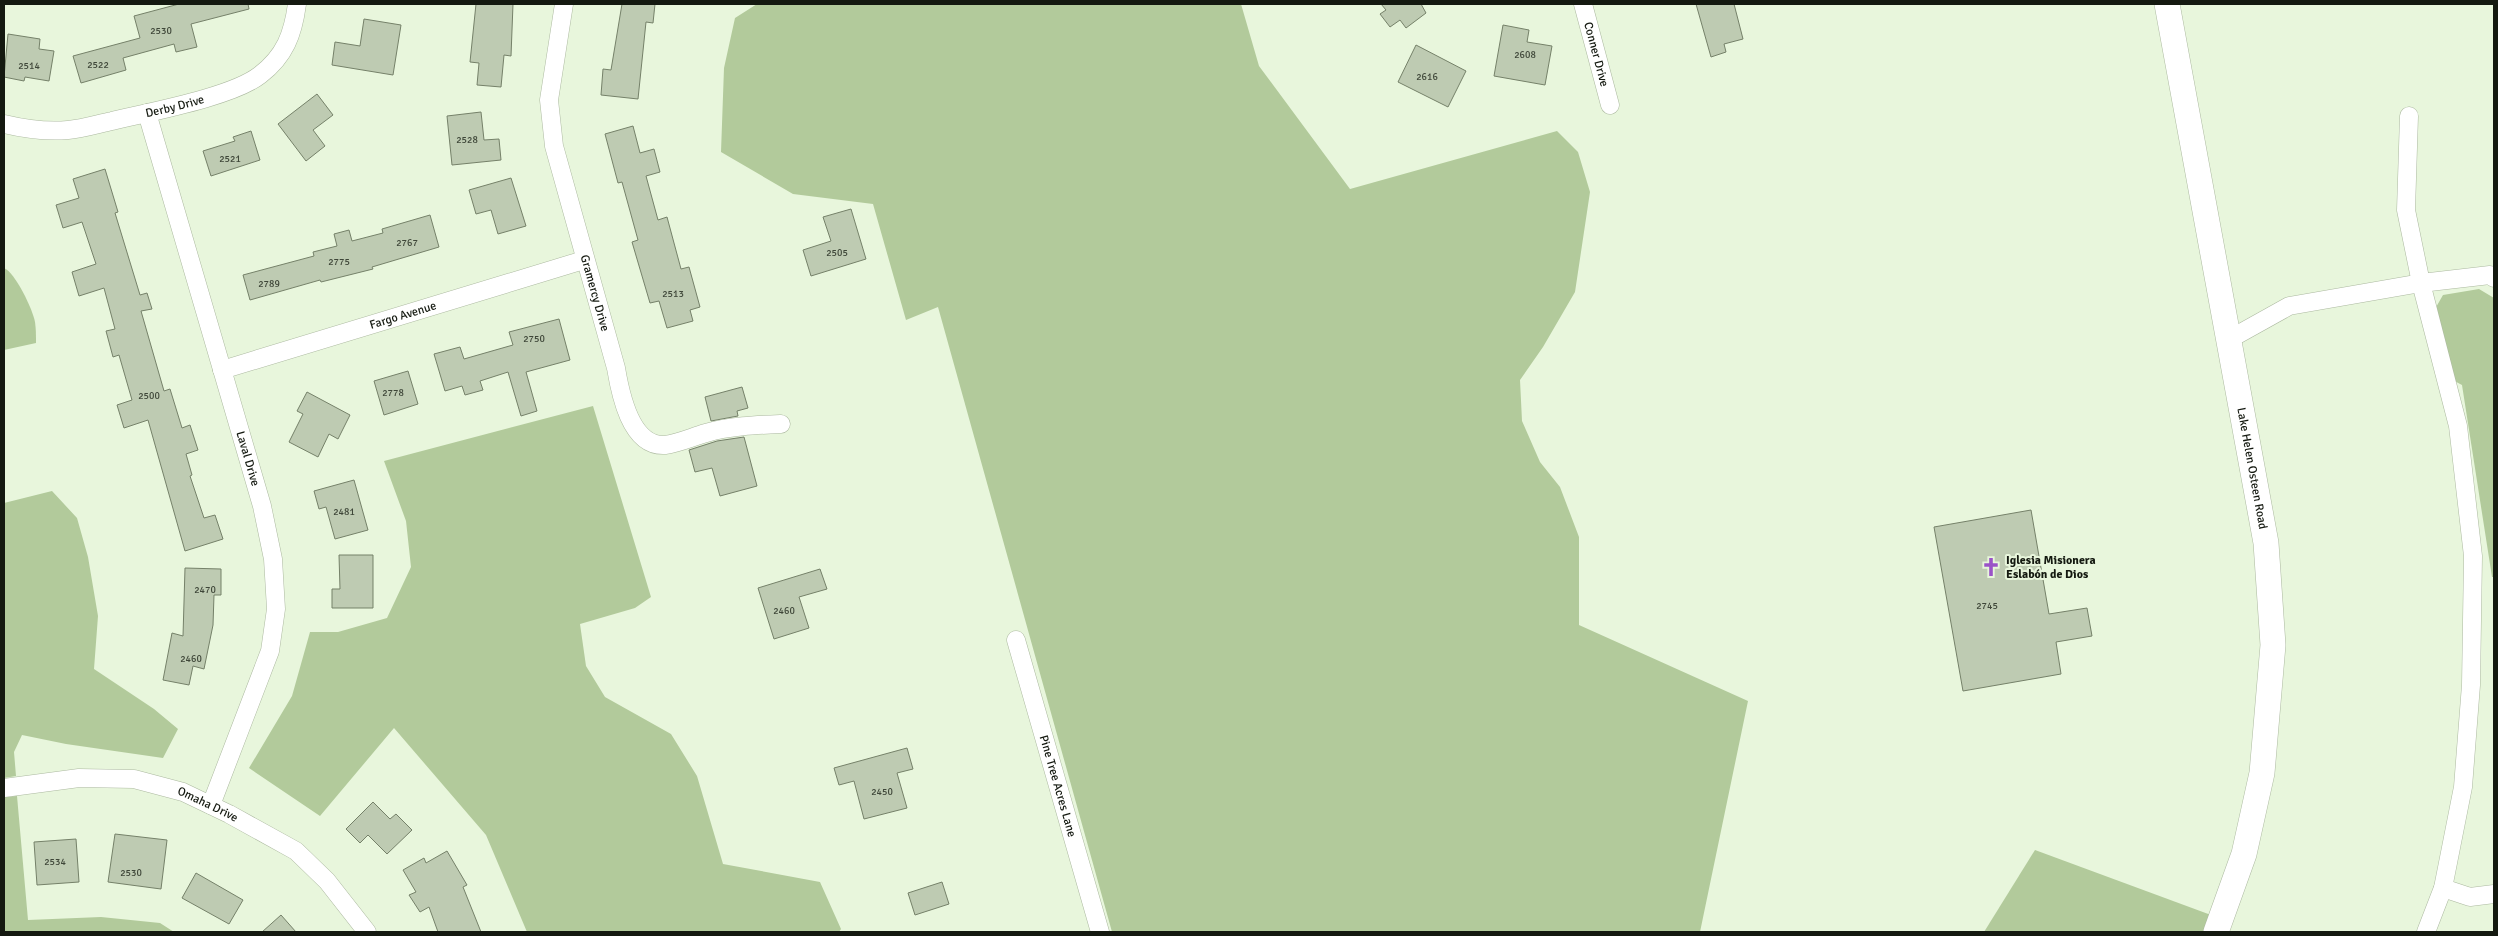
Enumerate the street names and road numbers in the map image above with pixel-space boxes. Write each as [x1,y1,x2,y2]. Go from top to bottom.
street label: Conner Drive [1580,20,1612,88]
street label: Derby Drive [144,92,206,121]
street label: Gramercy Drive [577,253,612,333]
street label: Fargo Avenue [368,298,438,333]
street label: Lake Helen Osteen Road [2233,406,2270,530]
street label: Laval Drive [232,429,263,488]
street label: Pine Tree Acres Lane [1036,734,1079,839]
street label: Omaha Drive [176,784,241,826]

